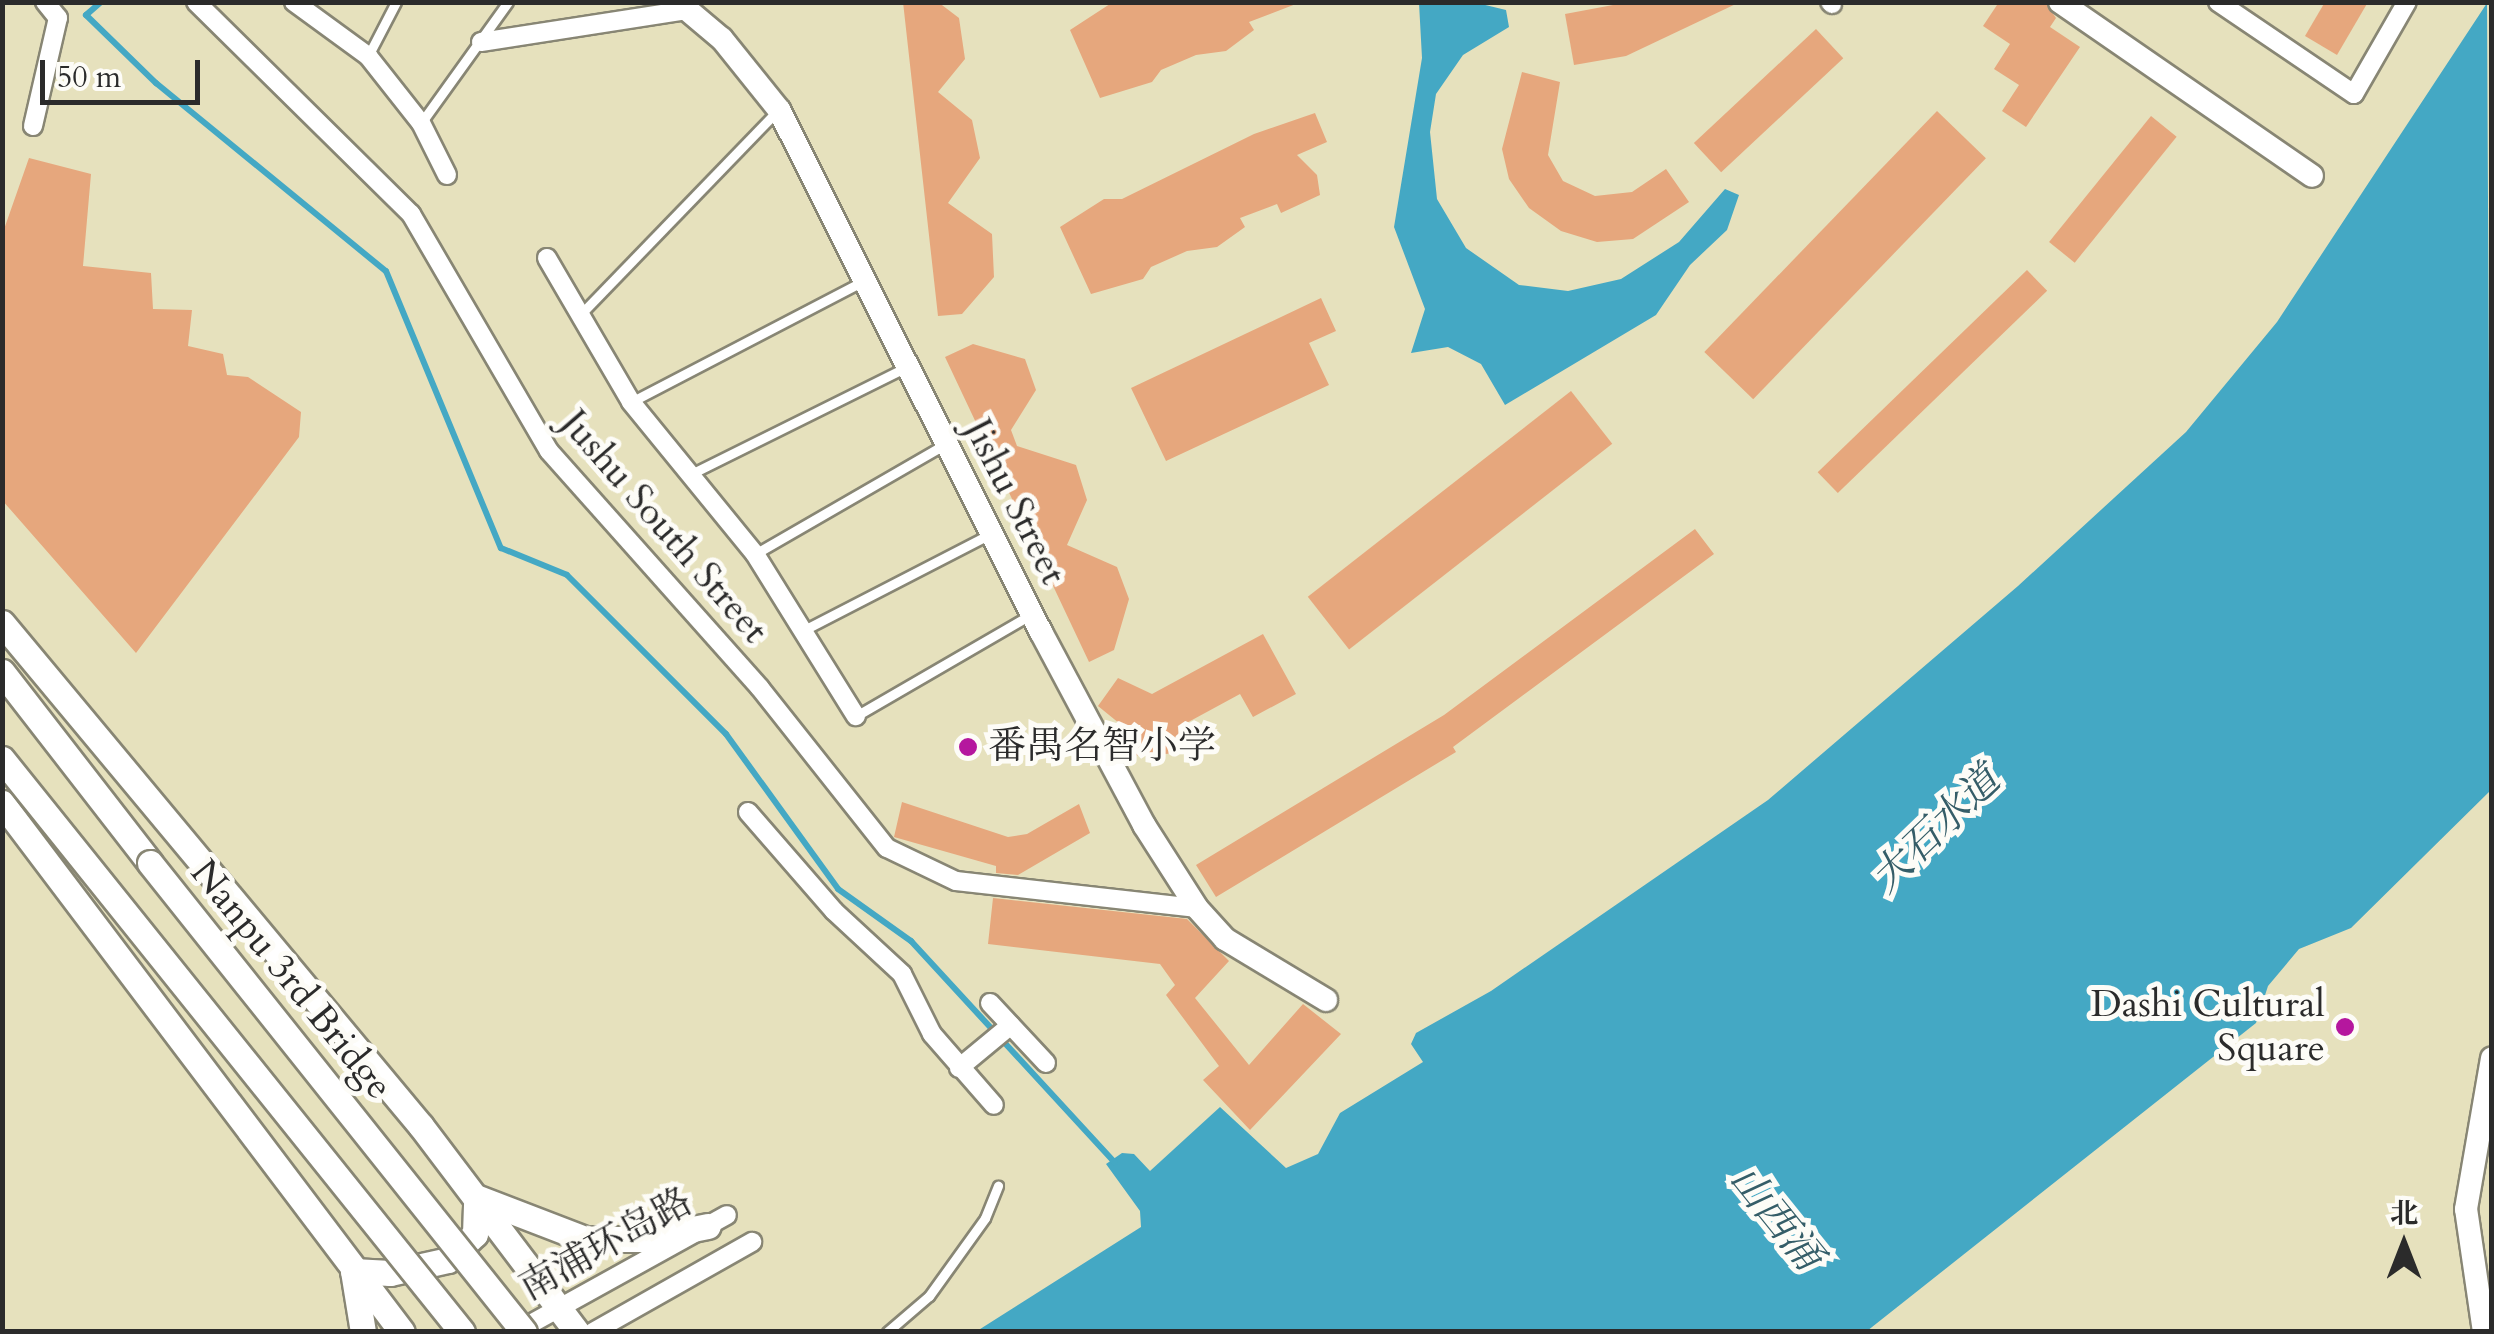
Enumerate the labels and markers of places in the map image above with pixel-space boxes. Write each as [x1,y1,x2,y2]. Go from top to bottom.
place label: 番禺名智小学 [988,724,1216,770]
marker: 番禺名智小学 [957,736,979,758]
place label: Dashi Cultural Square [2091,982,2325,1072]
marker: Dashi Cultural Square [2334,1016,2356,1038]

